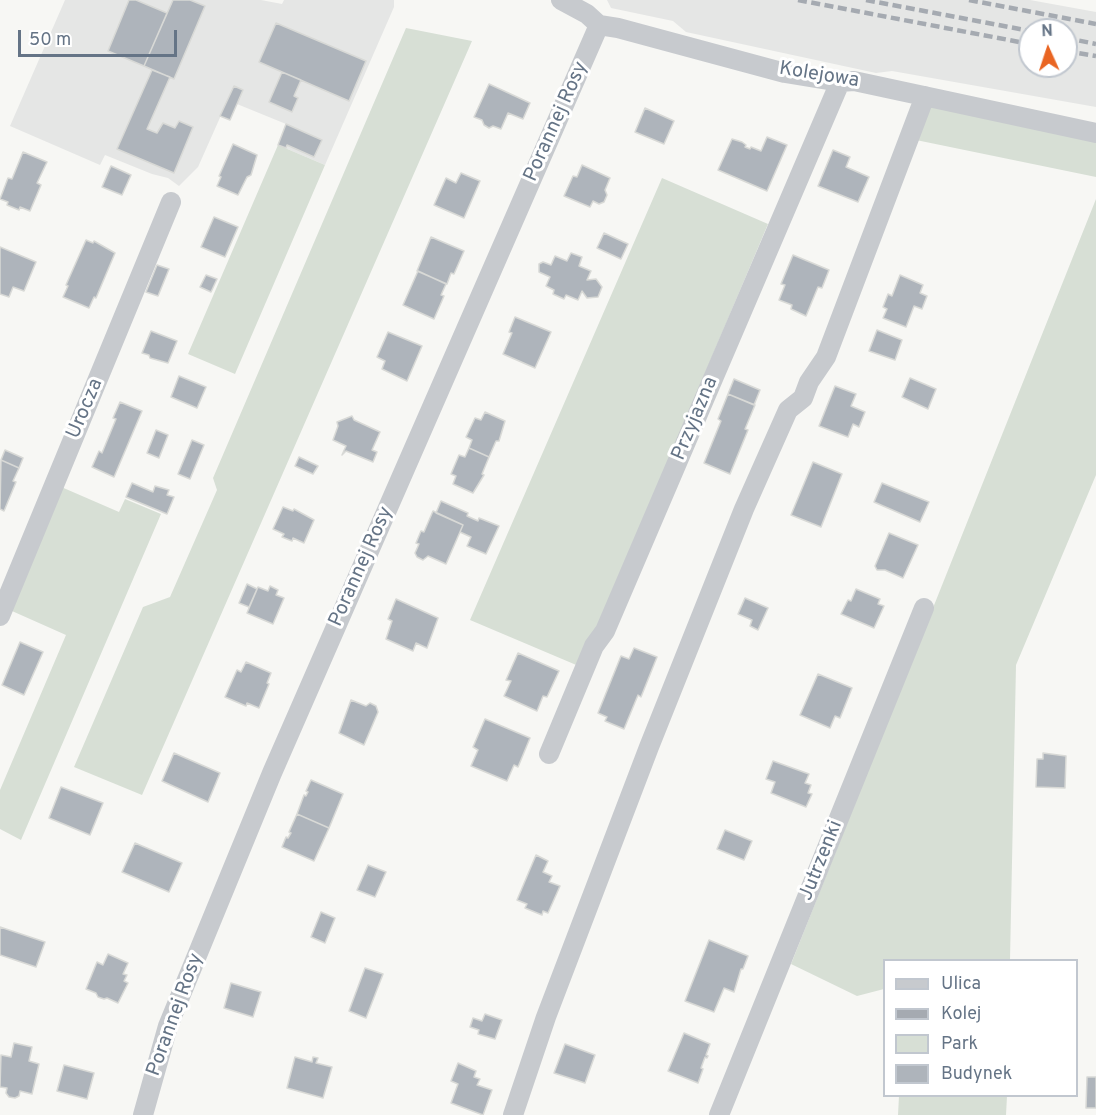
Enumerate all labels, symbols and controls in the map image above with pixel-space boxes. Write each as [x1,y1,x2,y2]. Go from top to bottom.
scale bar [21,18,180,56]
north arrow [1018,18,1078,78]
text: N [1041,22,1053,42]
text: 50 m [29,29,71,52]
street label: Porannej Rosy [520,58,594,186]
street label: Kolejowa [777,58,861,94]
street label: Przyjazna [668,374,724,464]
street label: Urocza [63,375,109,443]
street label: Porannej Rosy [325,503,399,631]
street label: Jutrzenki [795,817,849,905]
street label: Porannej Rosy [143,950,209,1080]
legend [883,959,1078,1097]
text: Ulica [941,973,981,996]
text: Kolej [941,1003,981,1026]
text: Park [941,1033,978,1056]
text: Budynek [941,1063,1012,1086]

